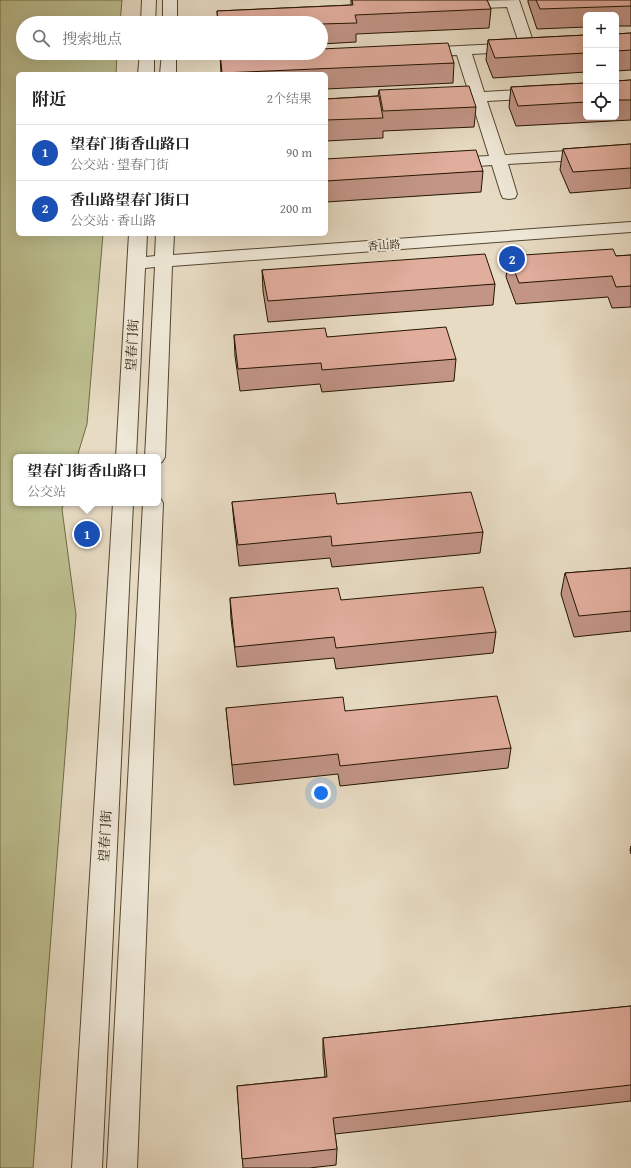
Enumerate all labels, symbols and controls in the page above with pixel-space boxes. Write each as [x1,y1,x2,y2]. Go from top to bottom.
map controls [583,12,619,120]
button: + [583,12,619,48]
search box [16,16,328,60]
icon: search [30,27,52,49]
text: 搜索地点 [62,28,122,49]
button: − [583,48,619,84]
button: locate [583,84,619,120]
text: 附近 [32,86,66,111]
text: 2个结果 [267,89,312,108]
text: 望春门街香山路口 [70,133,190,154]
text: 1 [42,143,48,162]
text: 90 m [286,143,312,162]
text: 公交站 · 望春门街 [70,155,169,174]
text: 香山路望春门街口 [70,189,190,210]
text: 2 [42,199,48,218]
text: 200 m [280,199,312,218]
text: 公交站 · 香山路 [70,211,156,230]
street label: 香山路 [367,236,401,254]
pin: 2 [499,244,525,274]
street label: 望春门街 [121,319,143,371]
popup [13,454,161,506]
text: 望春门街香山路口 [27,460,147,481]
text: 公交站 [27,482,66,501]
pin: 1 [74,519,100,549]
your location [311,783,331,803]
street label: 望春门街 [94,810,116,862]

